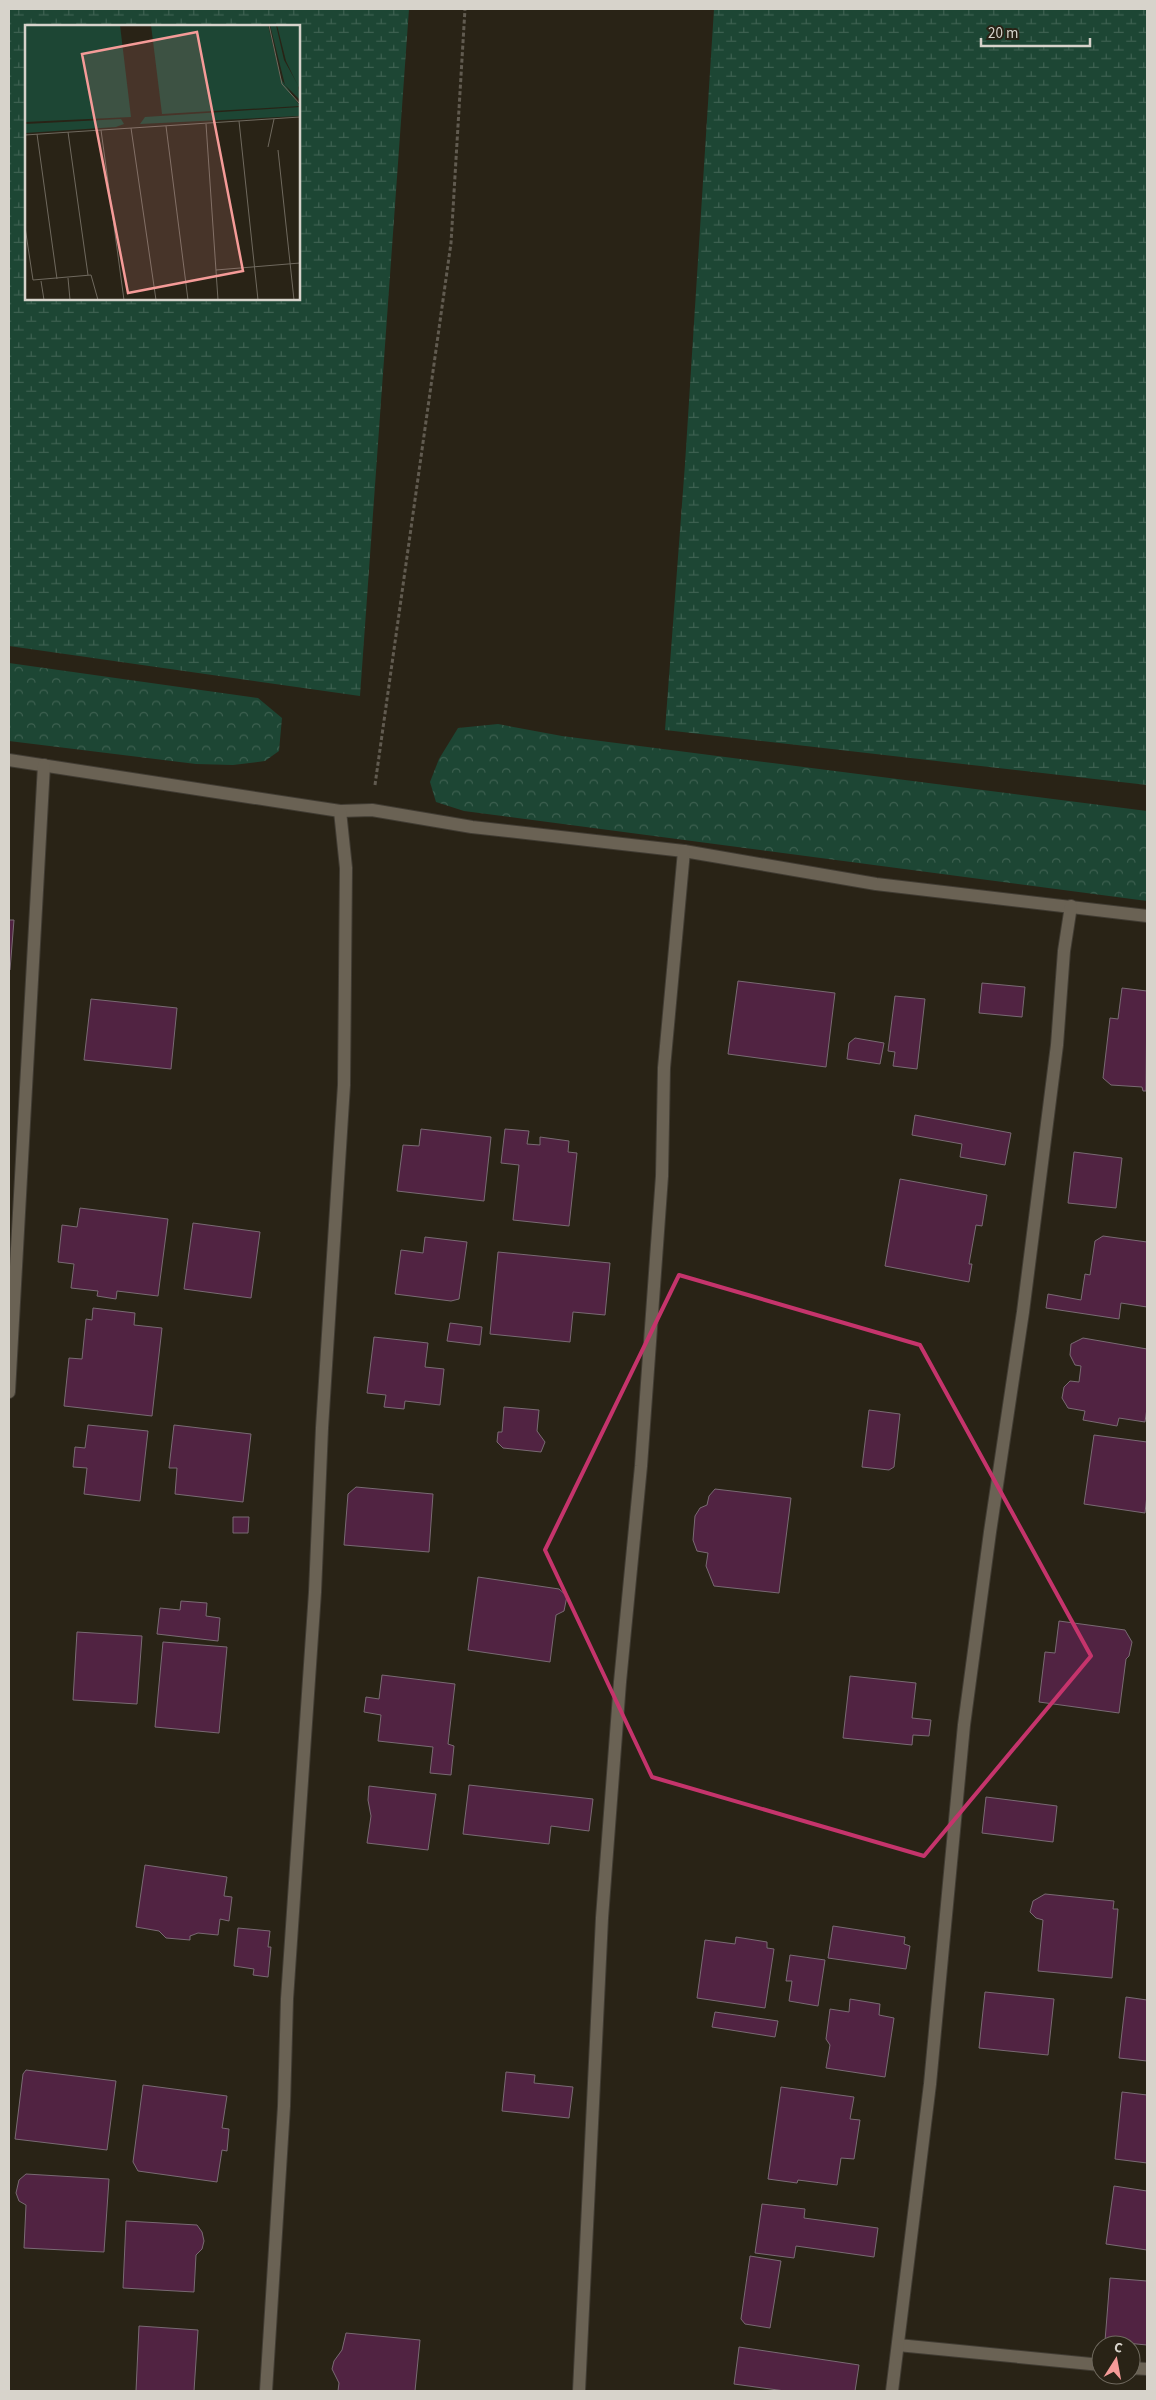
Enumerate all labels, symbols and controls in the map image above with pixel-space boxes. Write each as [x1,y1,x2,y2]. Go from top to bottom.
scale bar [981,15,1090,47]
text: 20 m [988,23,1018,44]
inset map [25,25,300,300]
north arrow [1091,2335,1141,2385]
text: С [1112,2338,1124,2359]

